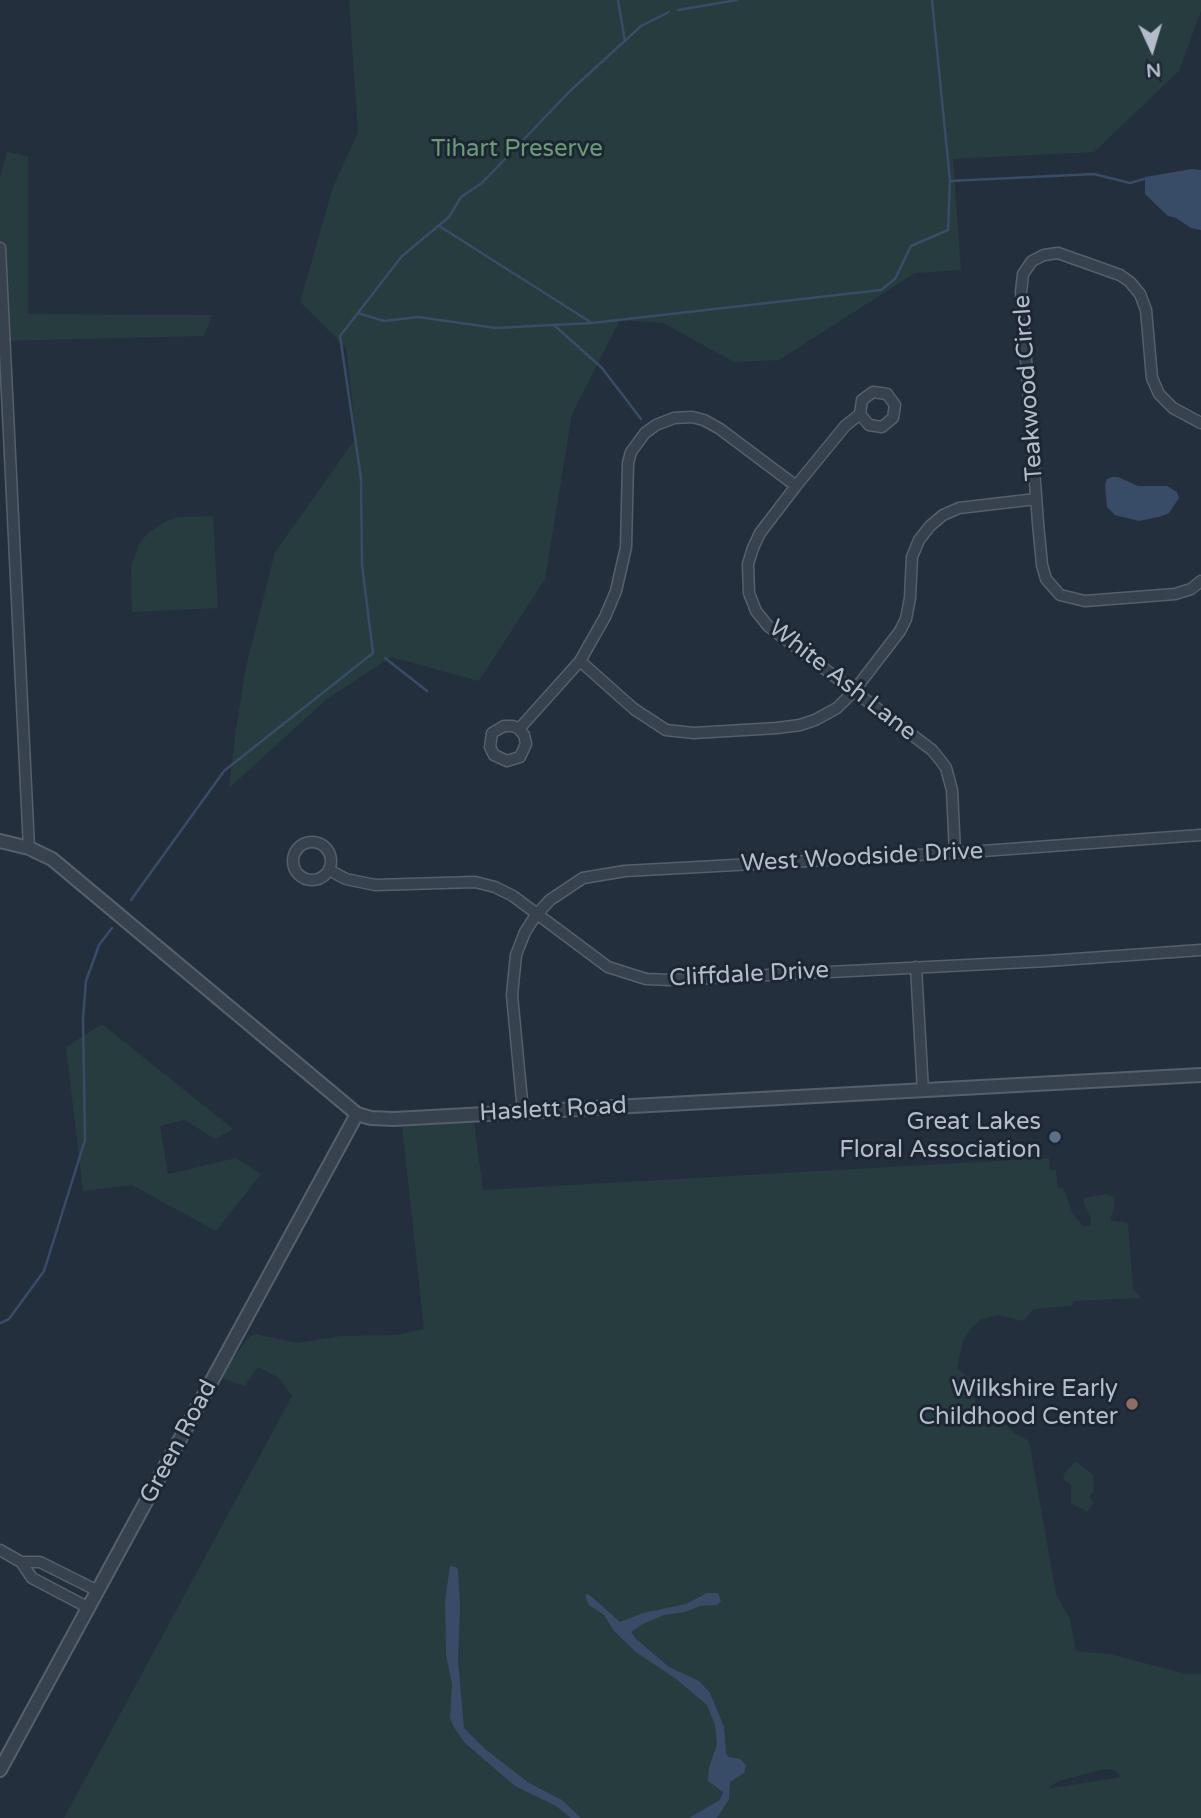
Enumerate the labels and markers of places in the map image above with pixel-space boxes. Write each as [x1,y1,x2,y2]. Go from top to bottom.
place label: Great Lakes Floral Association [839,1109,1041,1165]
marker: Great Lakes Floral Association [1047,1129,1063,1145]
place label: Wilkshire Early Childhood Center [918,1376,1118,1432]
marker: Wilkshire Early Childhood Center [1124,1396,1140,1412]

